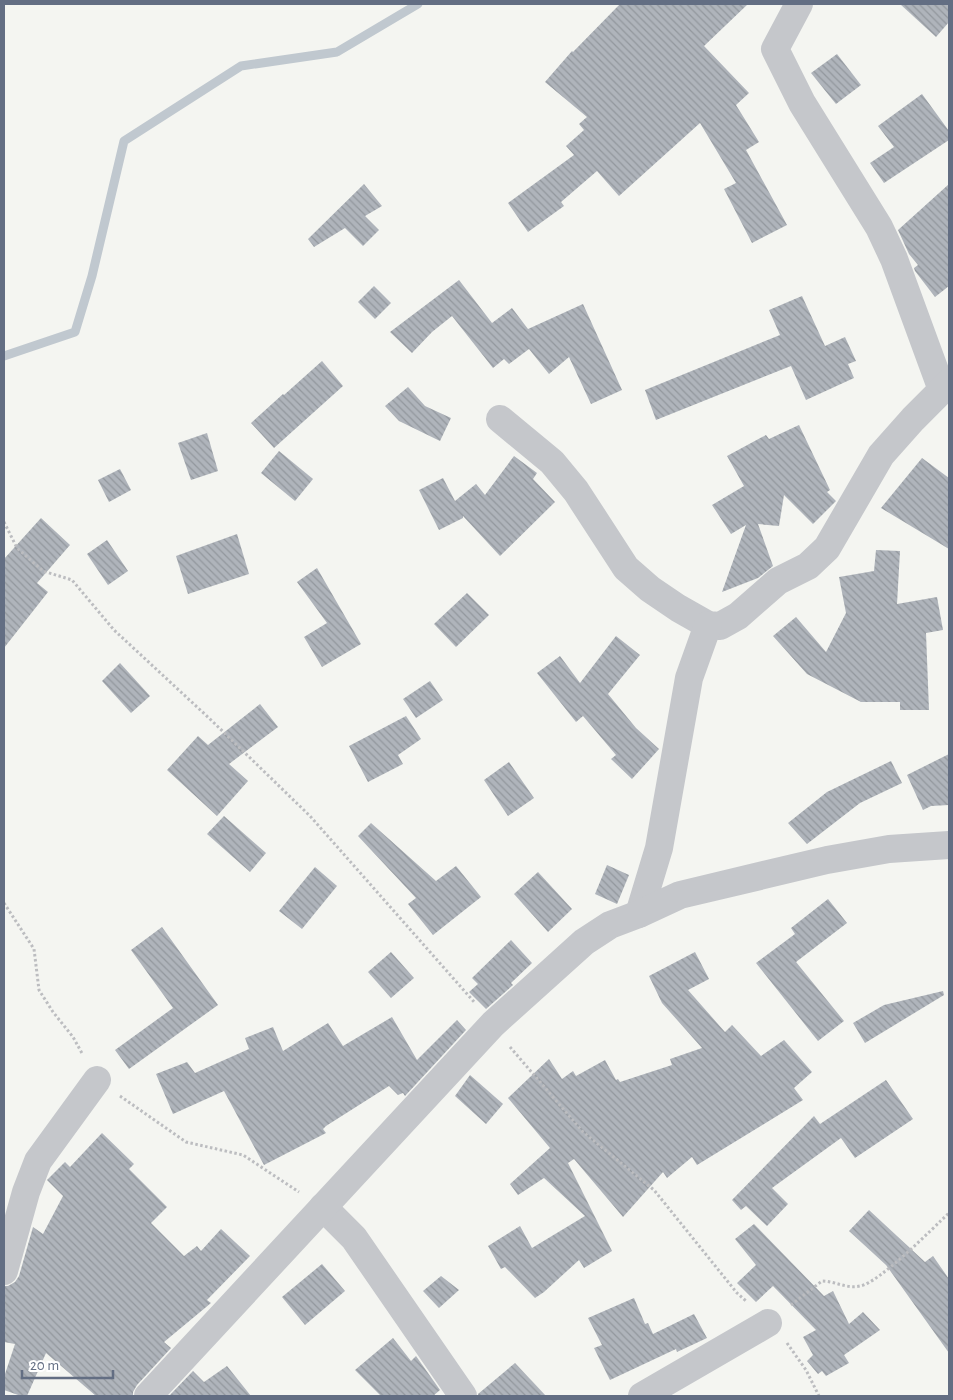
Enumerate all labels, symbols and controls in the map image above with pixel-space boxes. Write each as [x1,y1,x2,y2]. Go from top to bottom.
scale bar [22,1348,114,1380]
text: 20 m [30,1358,59,1373]

